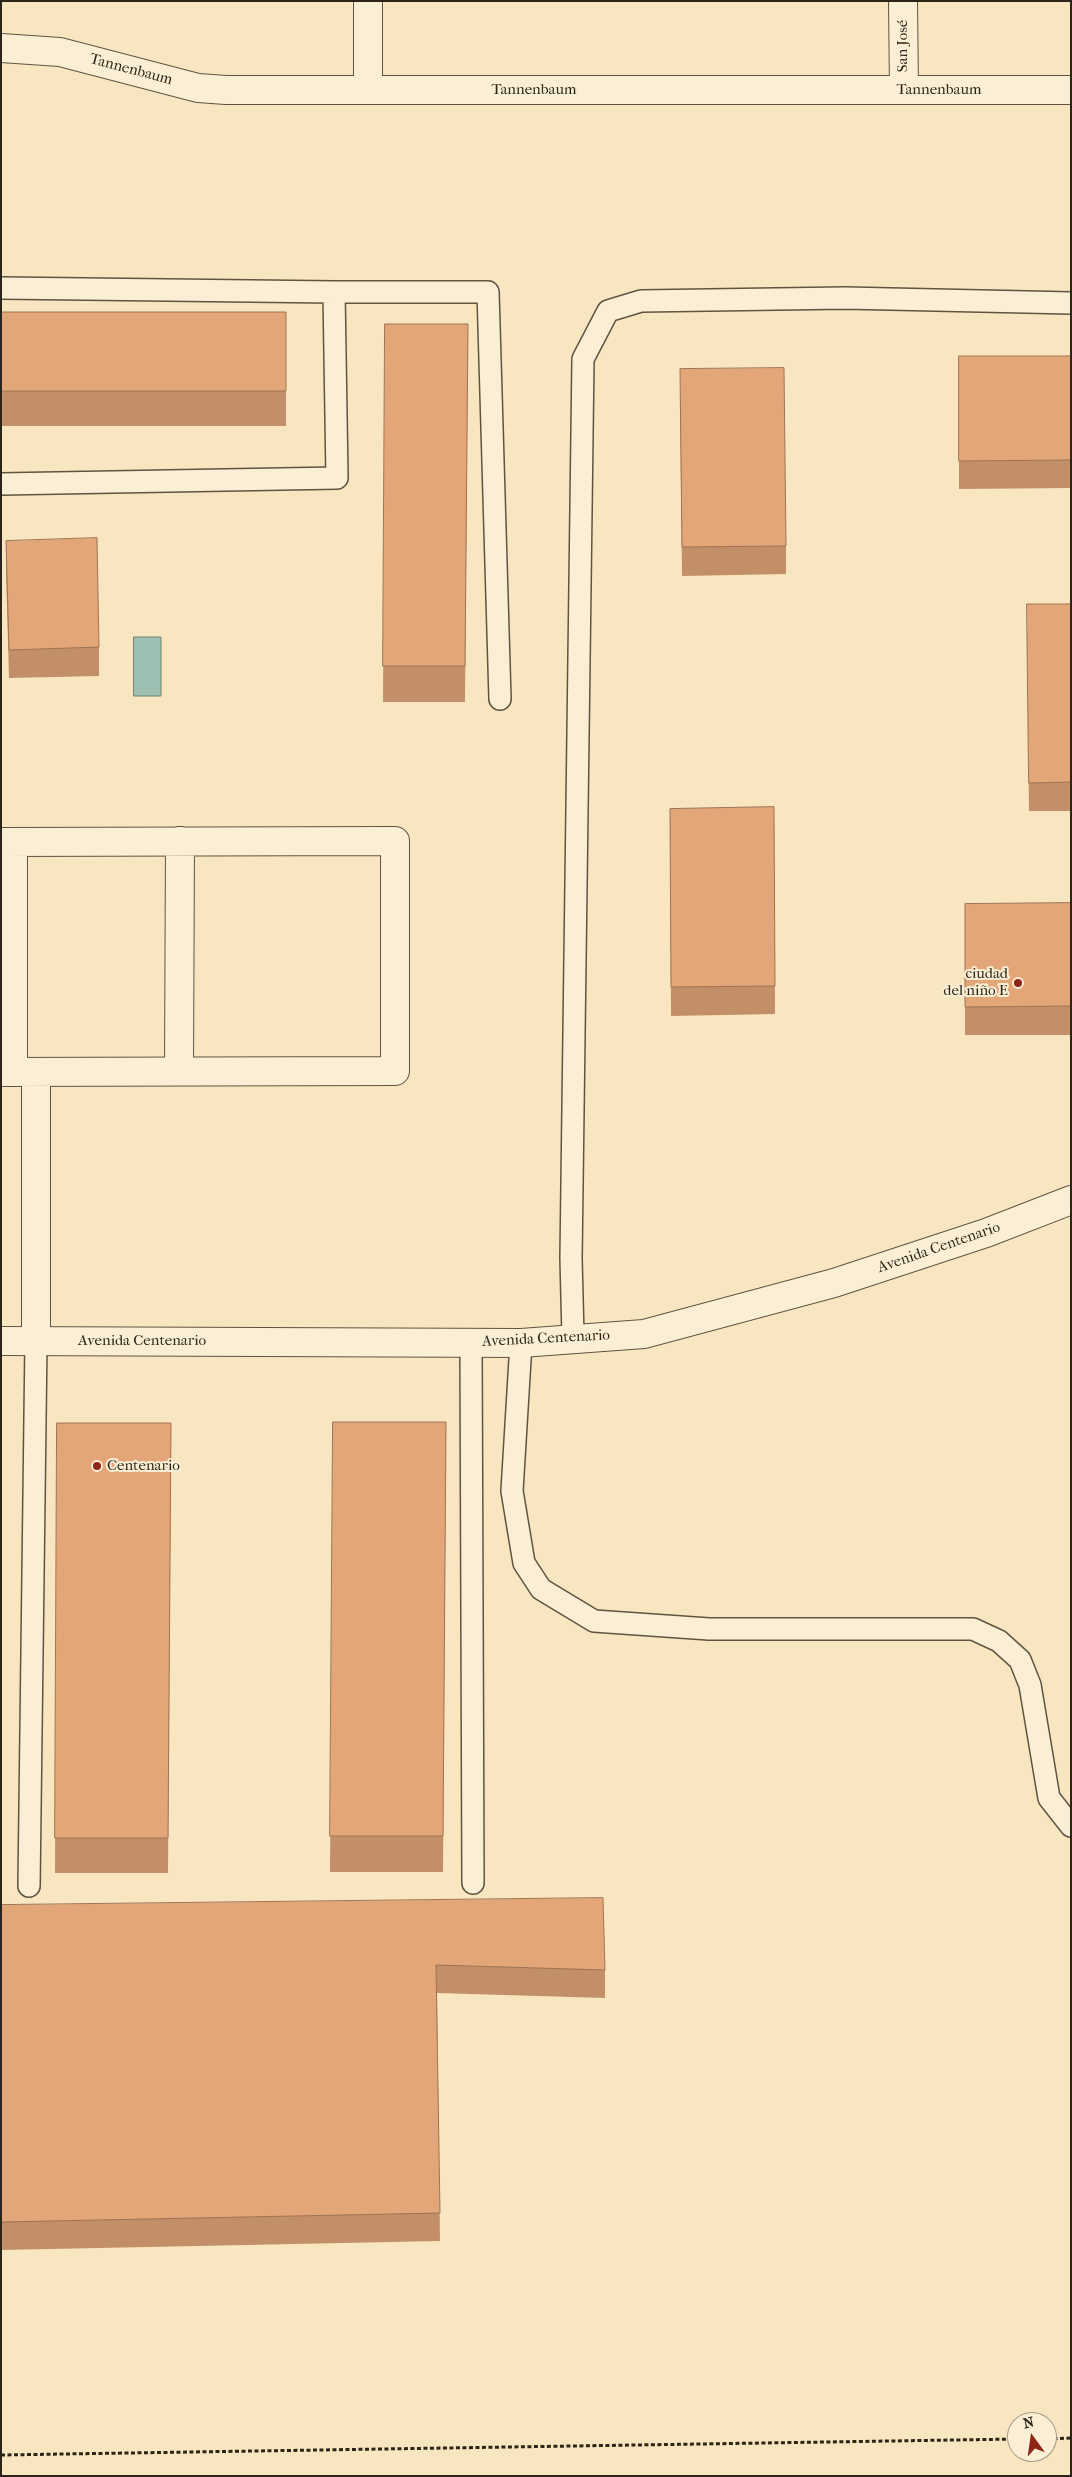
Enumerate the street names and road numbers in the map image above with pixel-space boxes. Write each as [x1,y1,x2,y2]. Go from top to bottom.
street label: San José [894,20,912,72]
street label: Tannenbaum [88,50,174,90]
street label: Tannenbaum [492,81,576,99]
street label: Tannenbaum [897,81,981,99]
street label: Avenida Centenario [875,1219,1003,1277]
street label: Avenida Centenario [482,1327,610,1351]
street label: Avenida Centenario [78,1332,206,1350]

